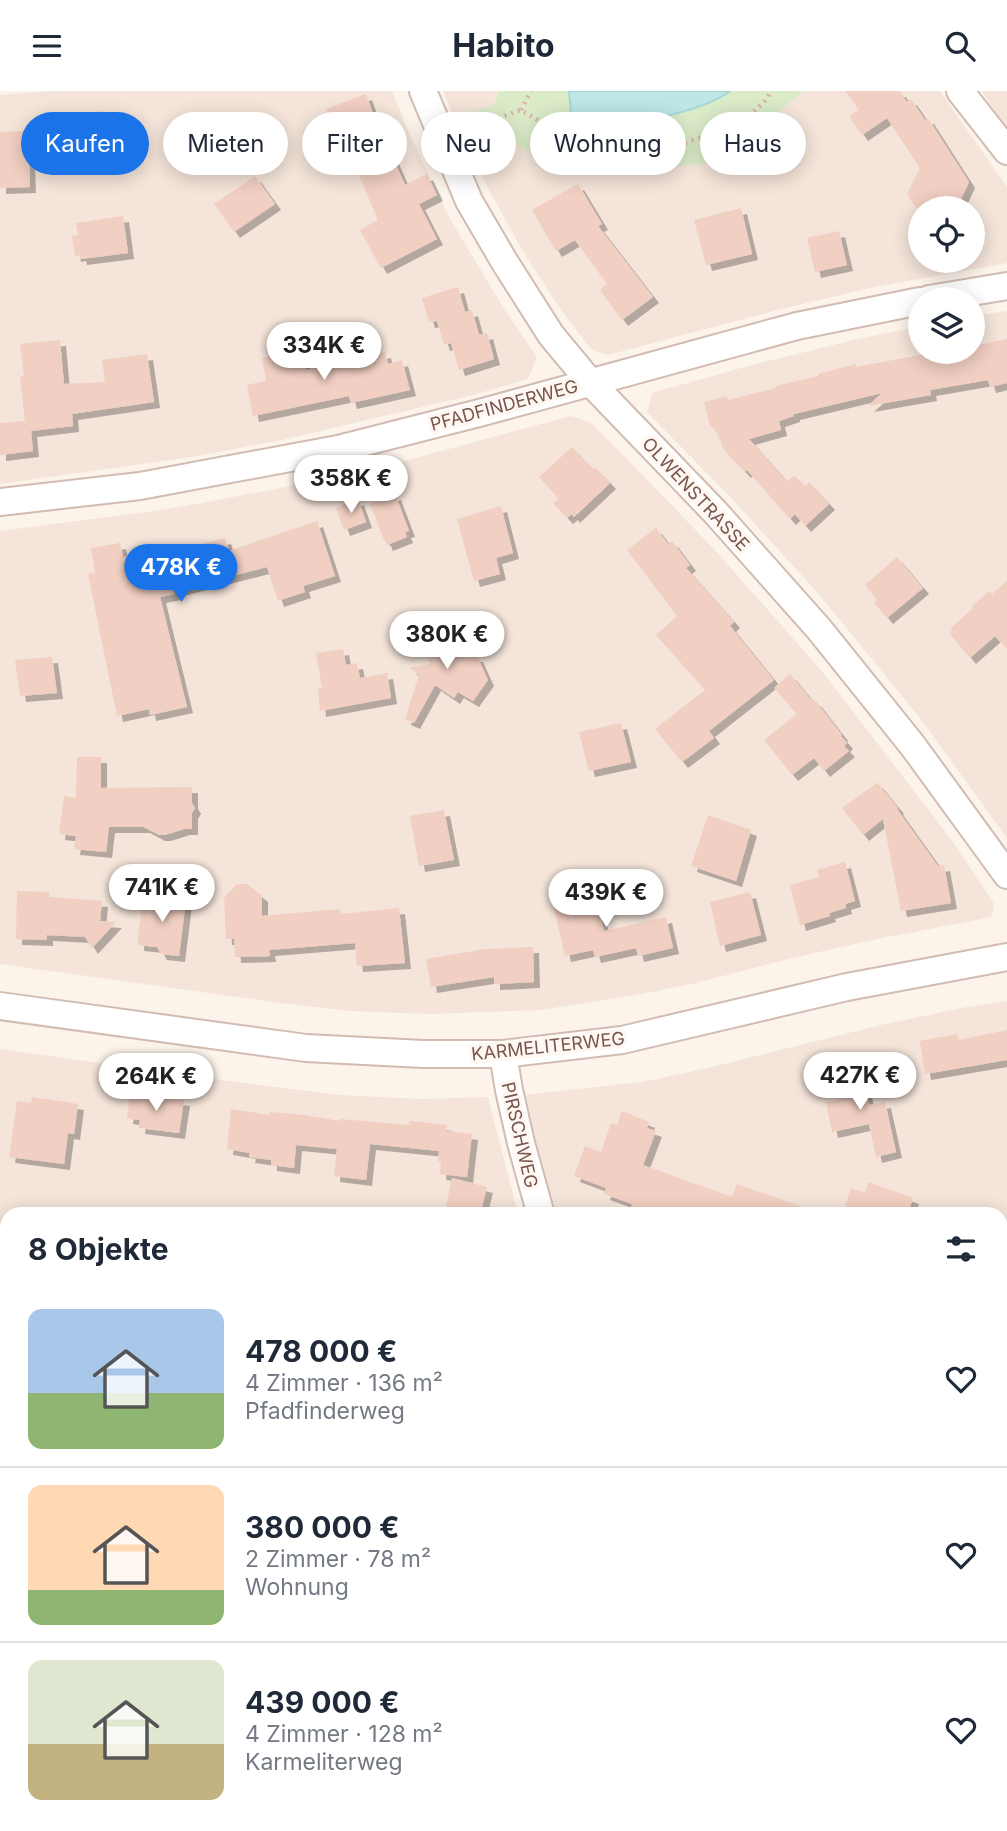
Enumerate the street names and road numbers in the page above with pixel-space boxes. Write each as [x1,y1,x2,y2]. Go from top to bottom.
street label: PFADFINDERWEG [428,375,580,435]
street label: OLWENSTRASSE [638,433,754,555]
street label: KARMELITERWEG [470,1027,626,1065]
street label: PIRSCHWEG [498,1080,542,1190]

